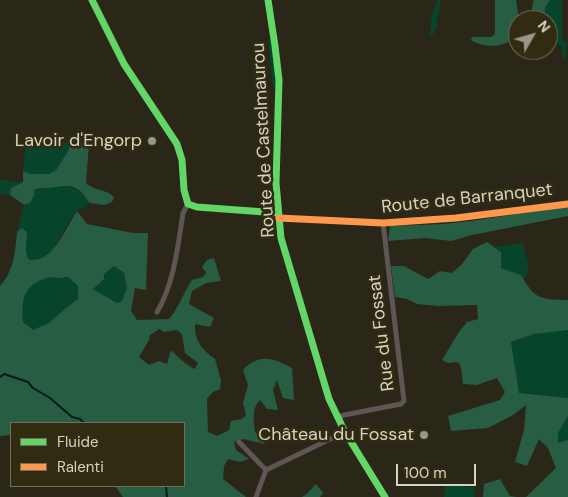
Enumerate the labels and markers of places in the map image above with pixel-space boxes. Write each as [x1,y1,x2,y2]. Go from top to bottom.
place label: Lavoir d'Engorp [15,130,142,152]
marker: Lavoir d'Engorp [146,135,158,147]
place label: Château du Fossat [258,424,414,446]
marker: Château du Fossat [418,429,430,441]

